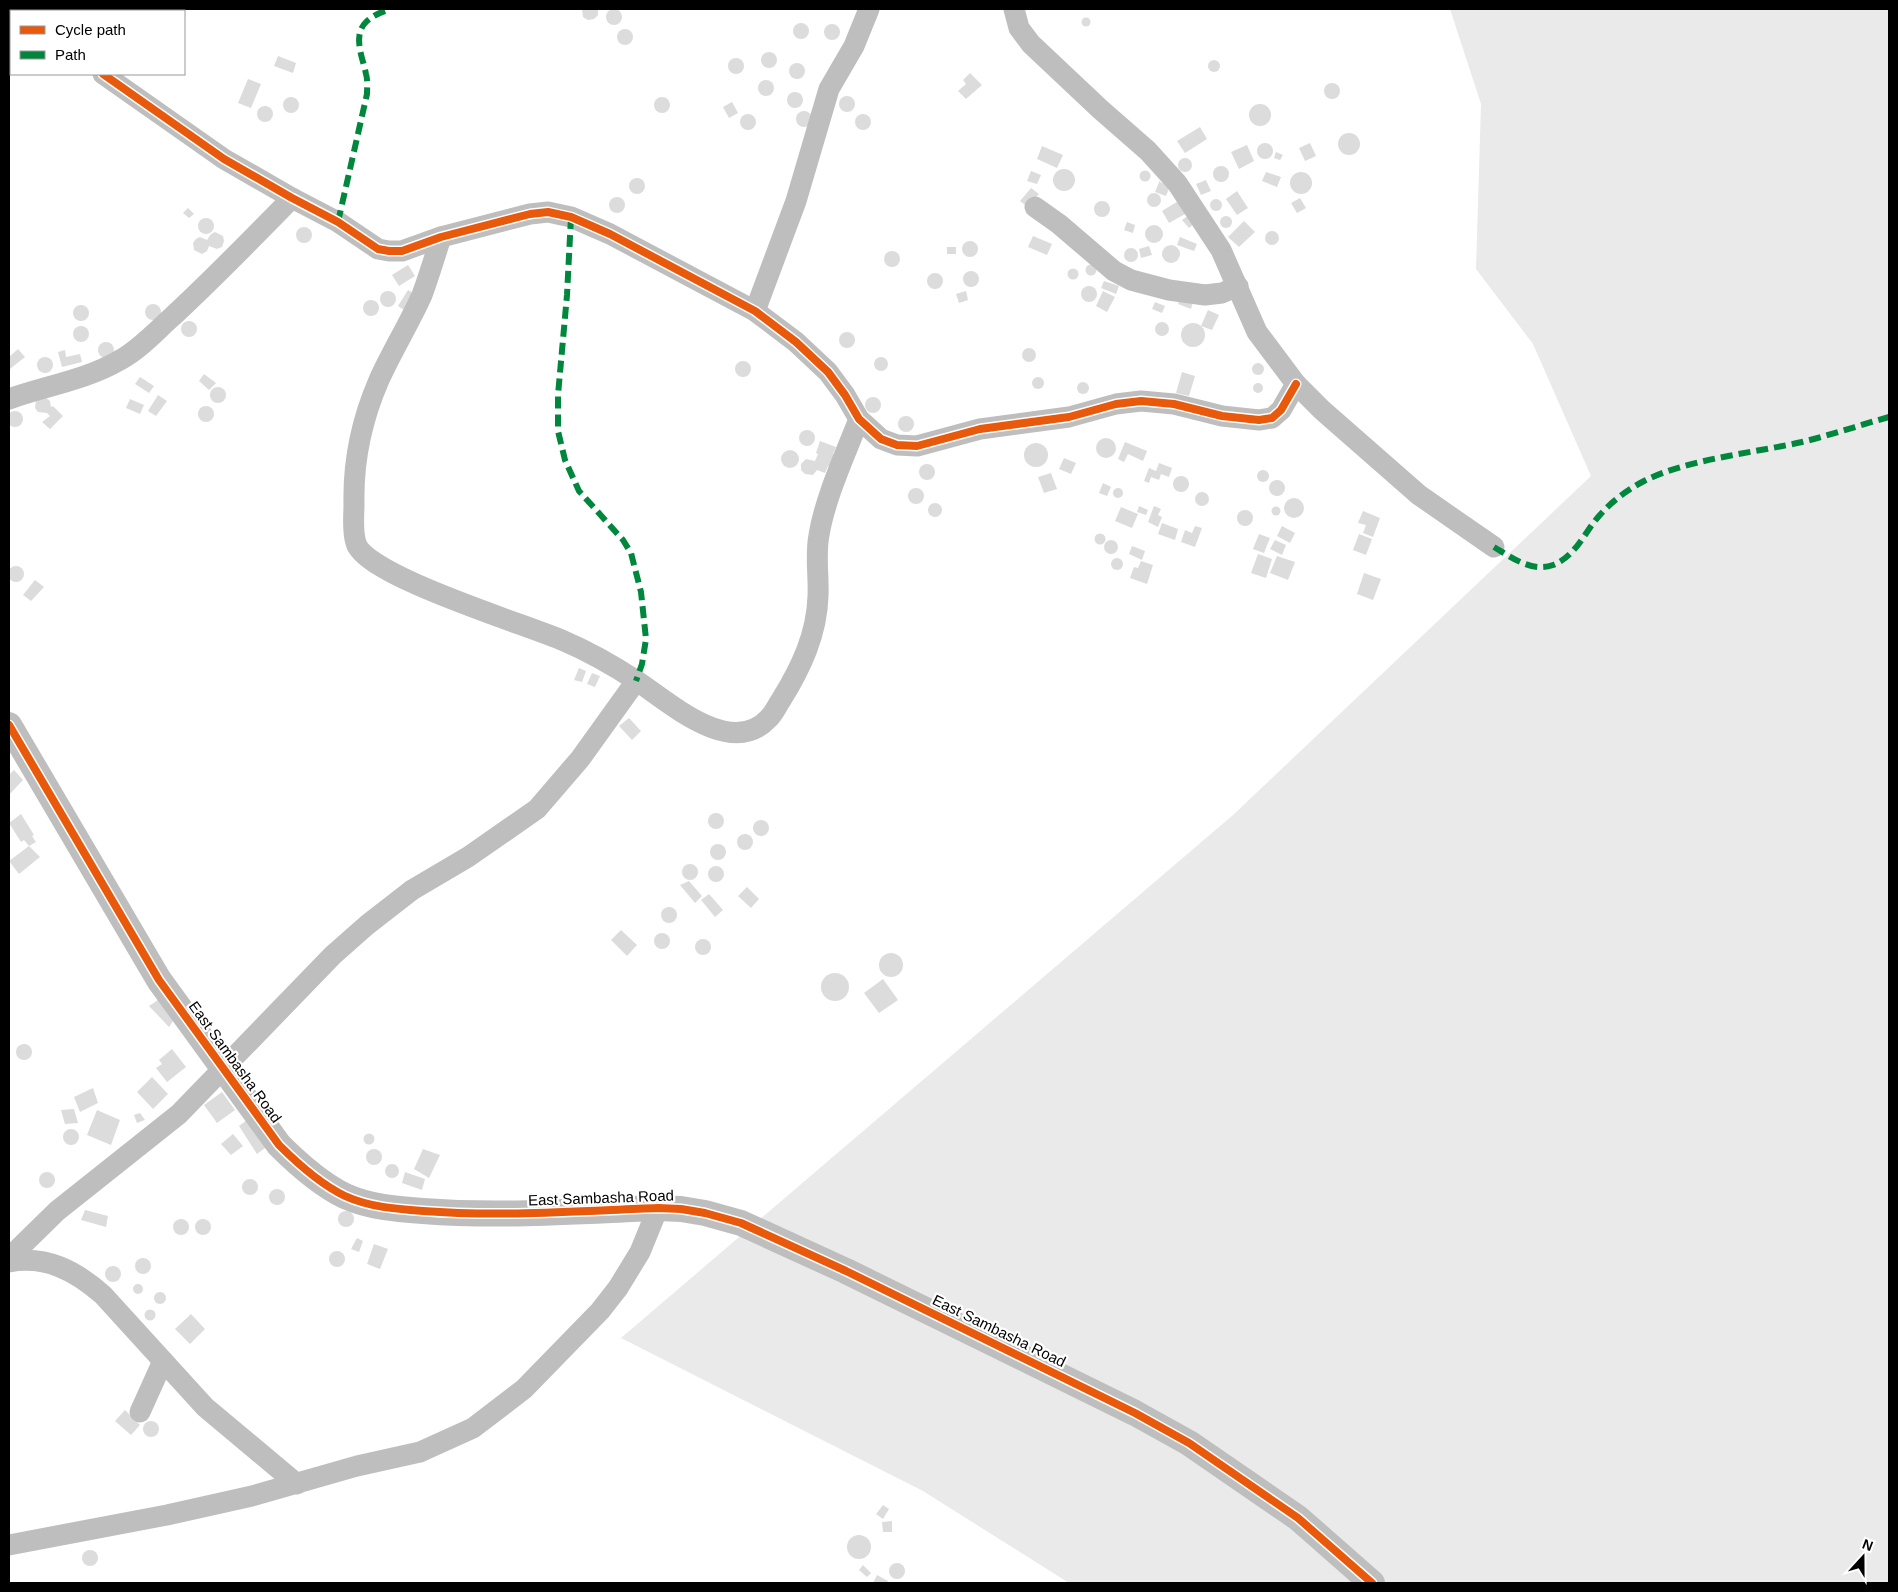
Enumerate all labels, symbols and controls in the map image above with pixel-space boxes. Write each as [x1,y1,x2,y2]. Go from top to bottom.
legend [10,10,185,75]
text: Cycle path [55,21,126,38]
text: Path [55,46,86,63]
street label: East Sambasha Road [186,998,285,1126]
street label: East Sambasha Road [528,1186,674,1209]
street label: East Sambasha Road [930,1291,1069,1370]
north arrow [1838,1532,1888,1582]
text: N [1860,1536,1875,1554]

